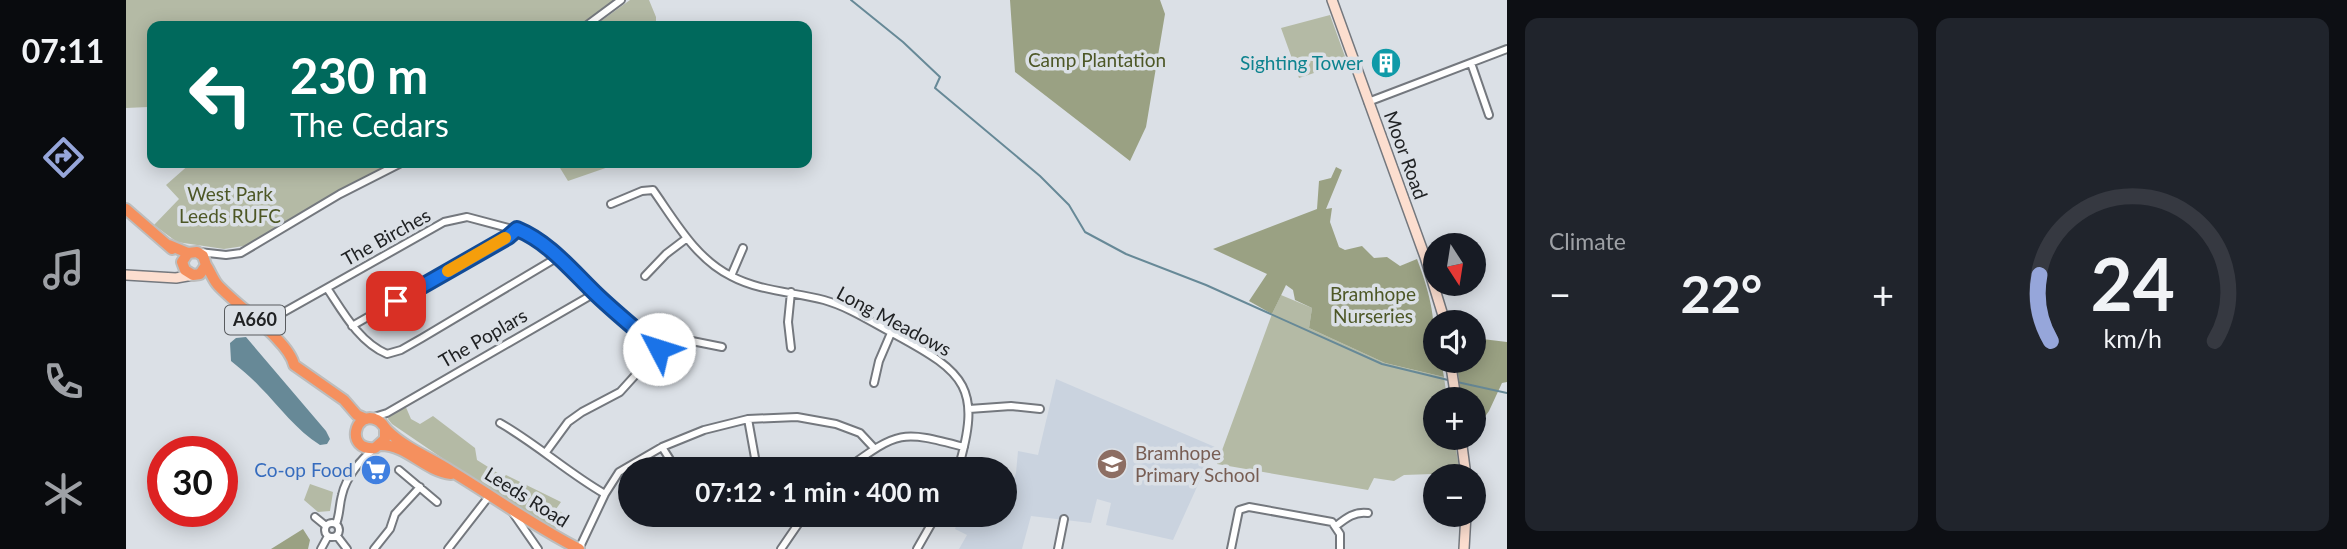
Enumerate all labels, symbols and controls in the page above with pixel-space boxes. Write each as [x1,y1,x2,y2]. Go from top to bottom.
text: 07:11 [22,31,104,70]
text: 230 m [290,46,428,104]
building icon: Sighting Tower [1369,46,1403,80]
park label: Camp Plantation [1028,48,1166,71]
icon: left [175,49,266,140]
place label: Sighting Tower [1240,51,1363,74]
text: The Cedars [290,105,449,144]
street label: Moor Road [1380,107,1433,202]
icon: directions [39,133,88,182]
park label: West Park Leeds RUFC [179,182,281,227]
street label: The Birches [337,203,434,270]
text: Climate [1549,227,1626,255]
north arrow [1423,233,1486,296]
map controls [1423,233,1486,527]
text: 24 [2090,239,2175,327]
icon: music [39,245,88,294]
text: 22° [1681,262,1762,324]
pin [366,271,426,331]
text: − [1549,271,1571,317]
text: + [1872,271,1894,317]
street label: Long Meadows [833,281,955,360]
icon: arrive [377,282,415,320]
park label: Bramhope Nurseries [1330,282,1416,327]
street label: The Poplars [435,303,531,372]
road number: A660 [225,306,285,334]
button: sound [1423,310,1486,373]
position arrow [622,312,696,386]
text: km/h [2103,322,2162,352]
icon: phone [39,357,88,406]
button: + [1423,387,1486,450]
speed limit sign: 30 [147,436,238,527]
place label: Bramhope Primary School [1135,441,1260,486]
school or university icon: Bramhope Primary School [1095,447,1129,481]
supermarket icon: Co-op Food [359,453,393,487]
place label: Co-op Food [254,458,353,481]
street label: Leeds Road [481,462,574,532]
button: − [1423,464,1486,527]
icon: climate [39,469,88,518]
text: 07:12 · 1 min · 400 m [695,476,940,508]

